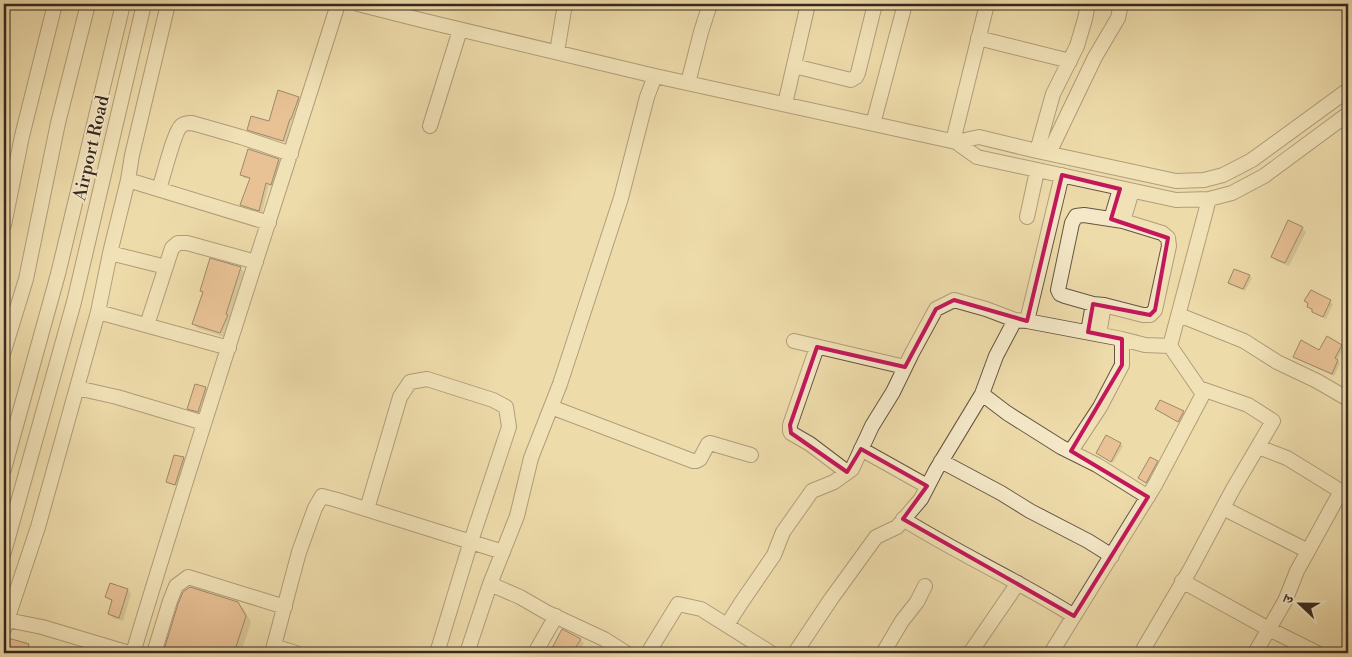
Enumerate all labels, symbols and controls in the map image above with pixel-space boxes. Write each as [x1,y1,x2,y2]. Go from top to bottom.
street label: Airport Road [68,93,115,204]
north arrow [1274,580,1324,630]
text: उ [1279,592,1299,607]

